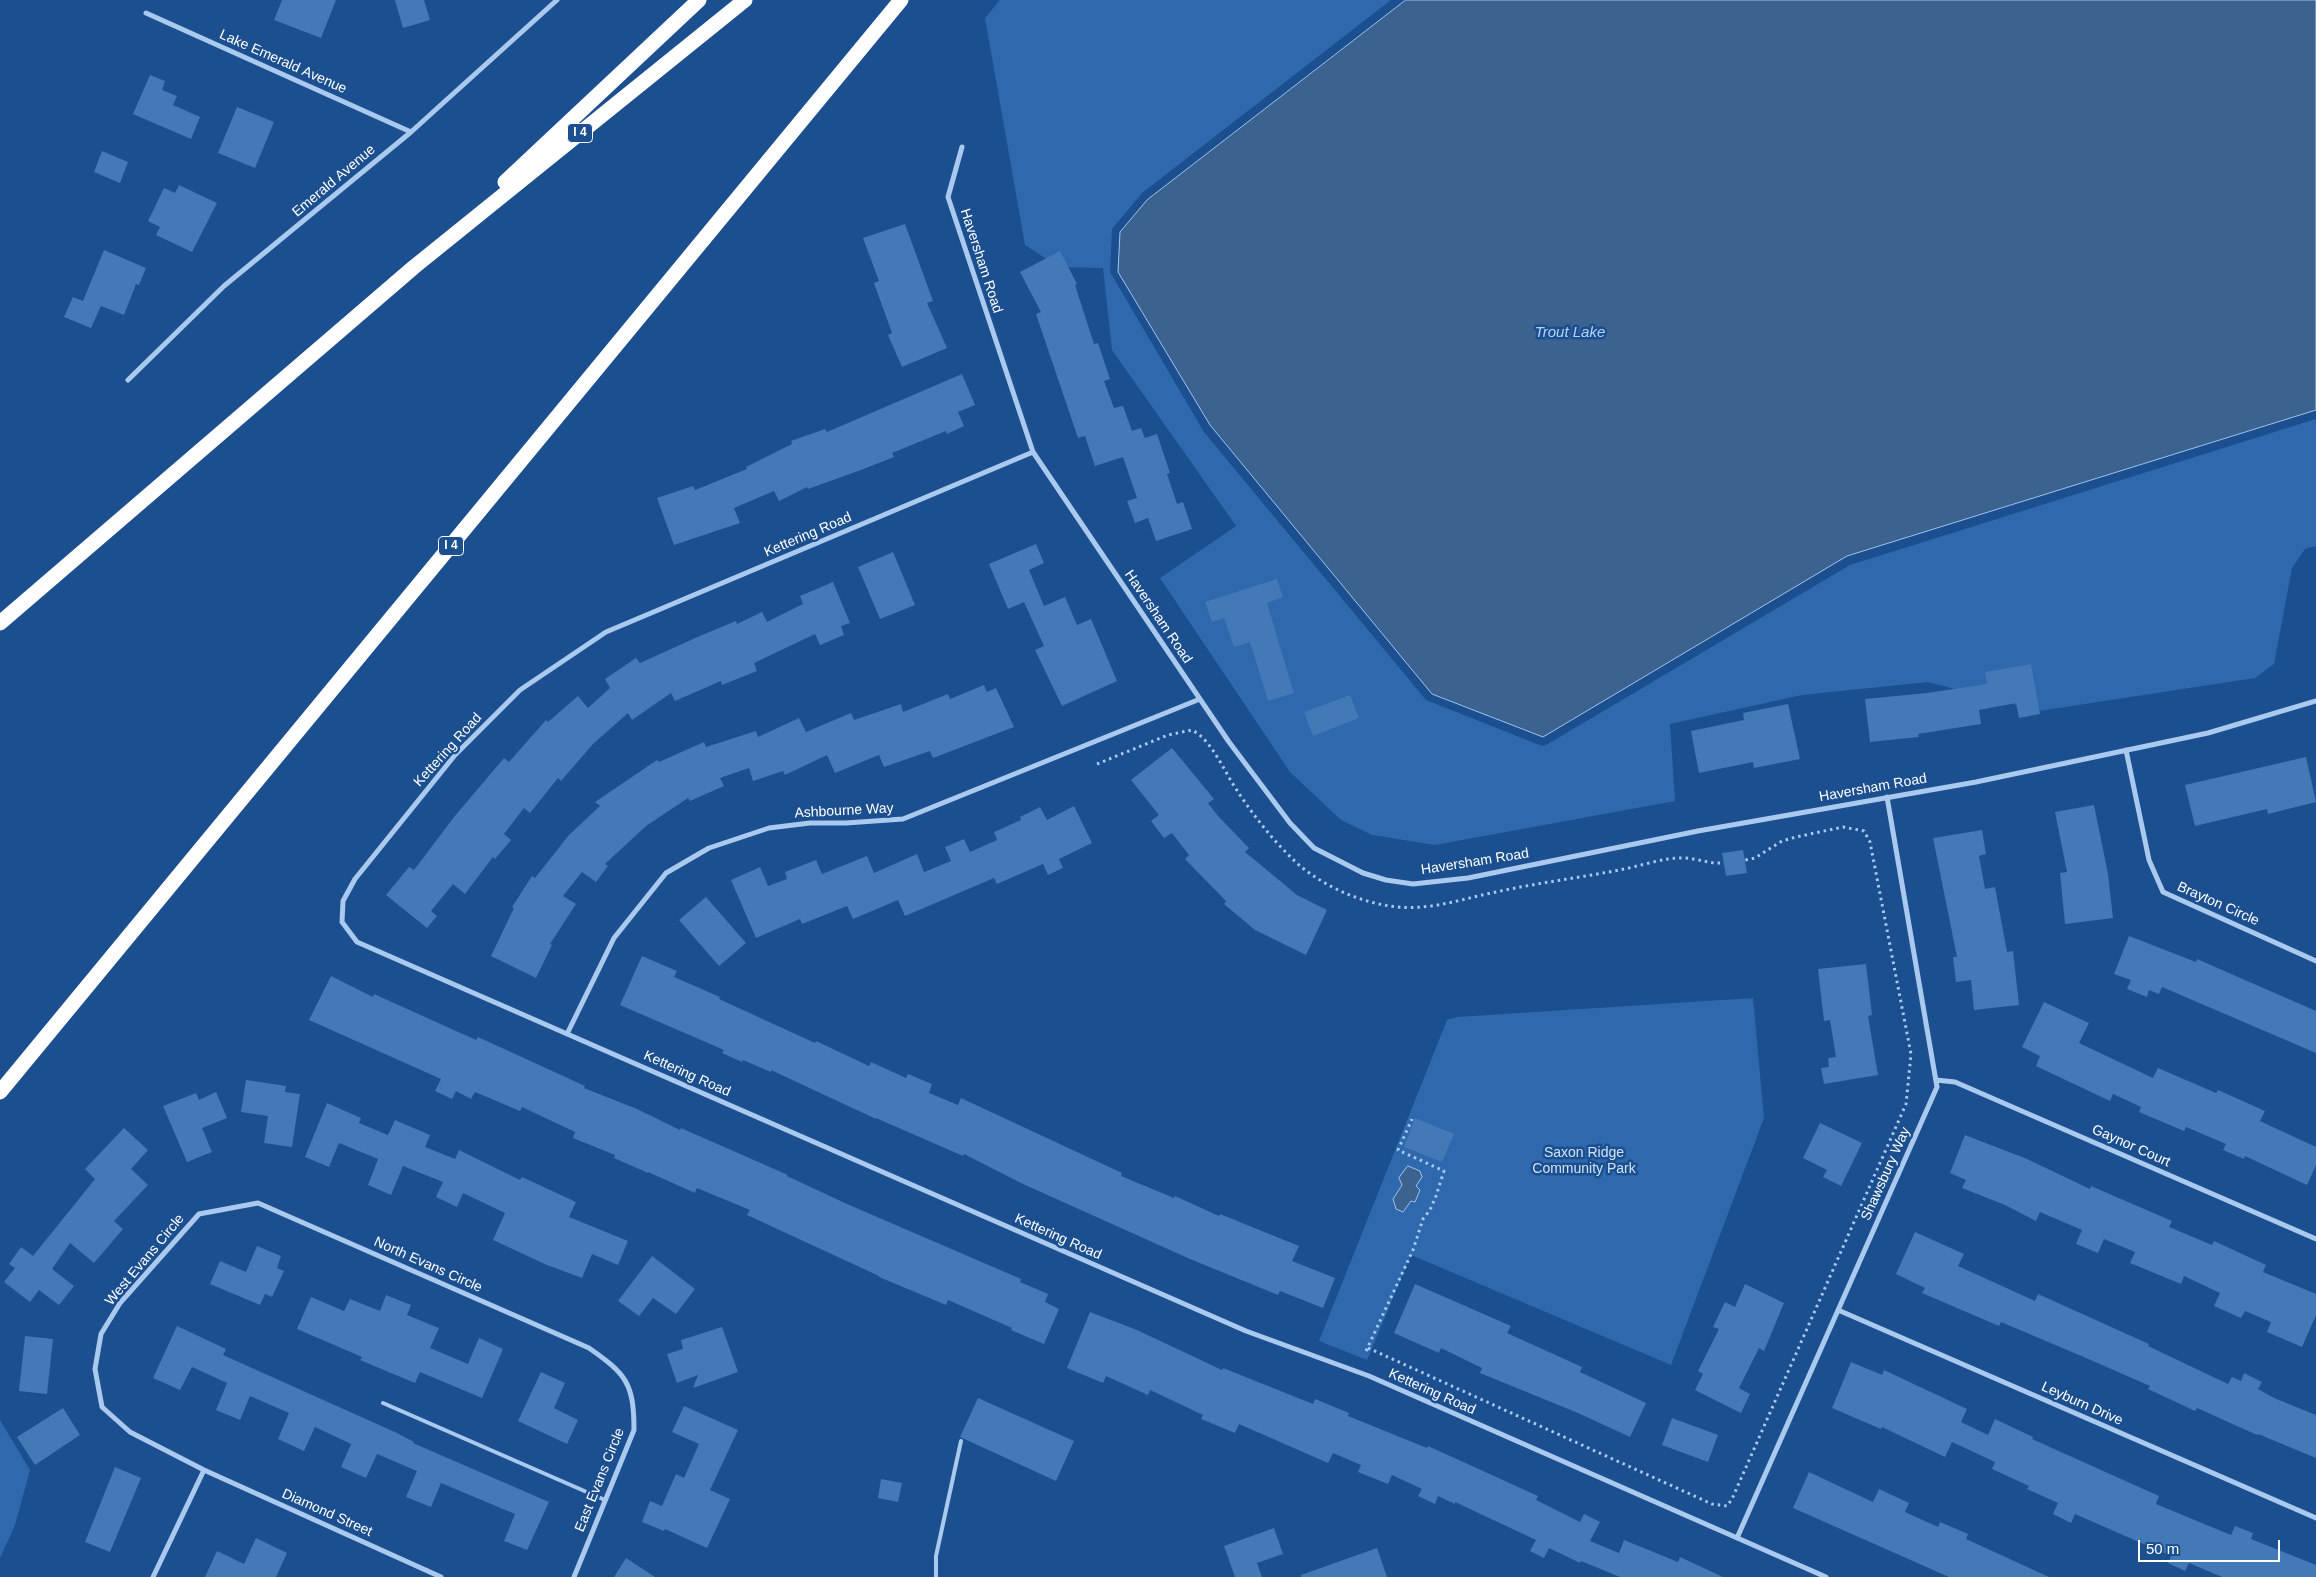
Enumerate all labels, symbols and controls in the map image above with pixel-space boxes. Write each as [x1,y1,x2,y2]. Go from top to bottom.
street label: Lake Emerald Avenue [217,26,349,98]
road number: I 4 [568,124,592,142]
street label: Emerald Avenue [289,141,379,221]
street label: Haversham Road [956,207,1006,315]
water label: Trout Lake [1535,324,1605,342]
street label: Kettering Road [762,509,854,561]
road number: I 4 [438,536,464,556]
street label: Haversham Road [1121,567,1195,667]
street label: Kettering Road [411,710,485,790]
street label: Haversham Road [1818,770,1928,806]
street label: Ashbourne Way [794,800,894,822]
street label: Haversham Road [1420,845,1530,879]
street label: Brayton Circle [2174,878,2262,930]
street label: Kettering Road [641,1047,733,1101]
street label: Gaynor Court [2089,1121,2173,1171]
street label: Shawsbury Way [1858,1125,1914,1223]
park label: Saxon Ridge Community Park [1532,1145,1636,1178]
street label: Kettering Road [1012,1210,1104,1264]
street label: West Evans Circle [102,1211,188,1309]
street label: North Evans Circle [371,1234,485,1296]
street label: Kettering Road [1386,1365,1478,1419]
street label: Leyburn Drive [2039,1379,2125,1429]
street label: East Evans Circle [572,1426,628,1534]
street label: Diamond Street [279,1486,375,1540]
scale bar [2141,1530,2284,1562]
text: 50 m [2146,1540,2179,1557]

